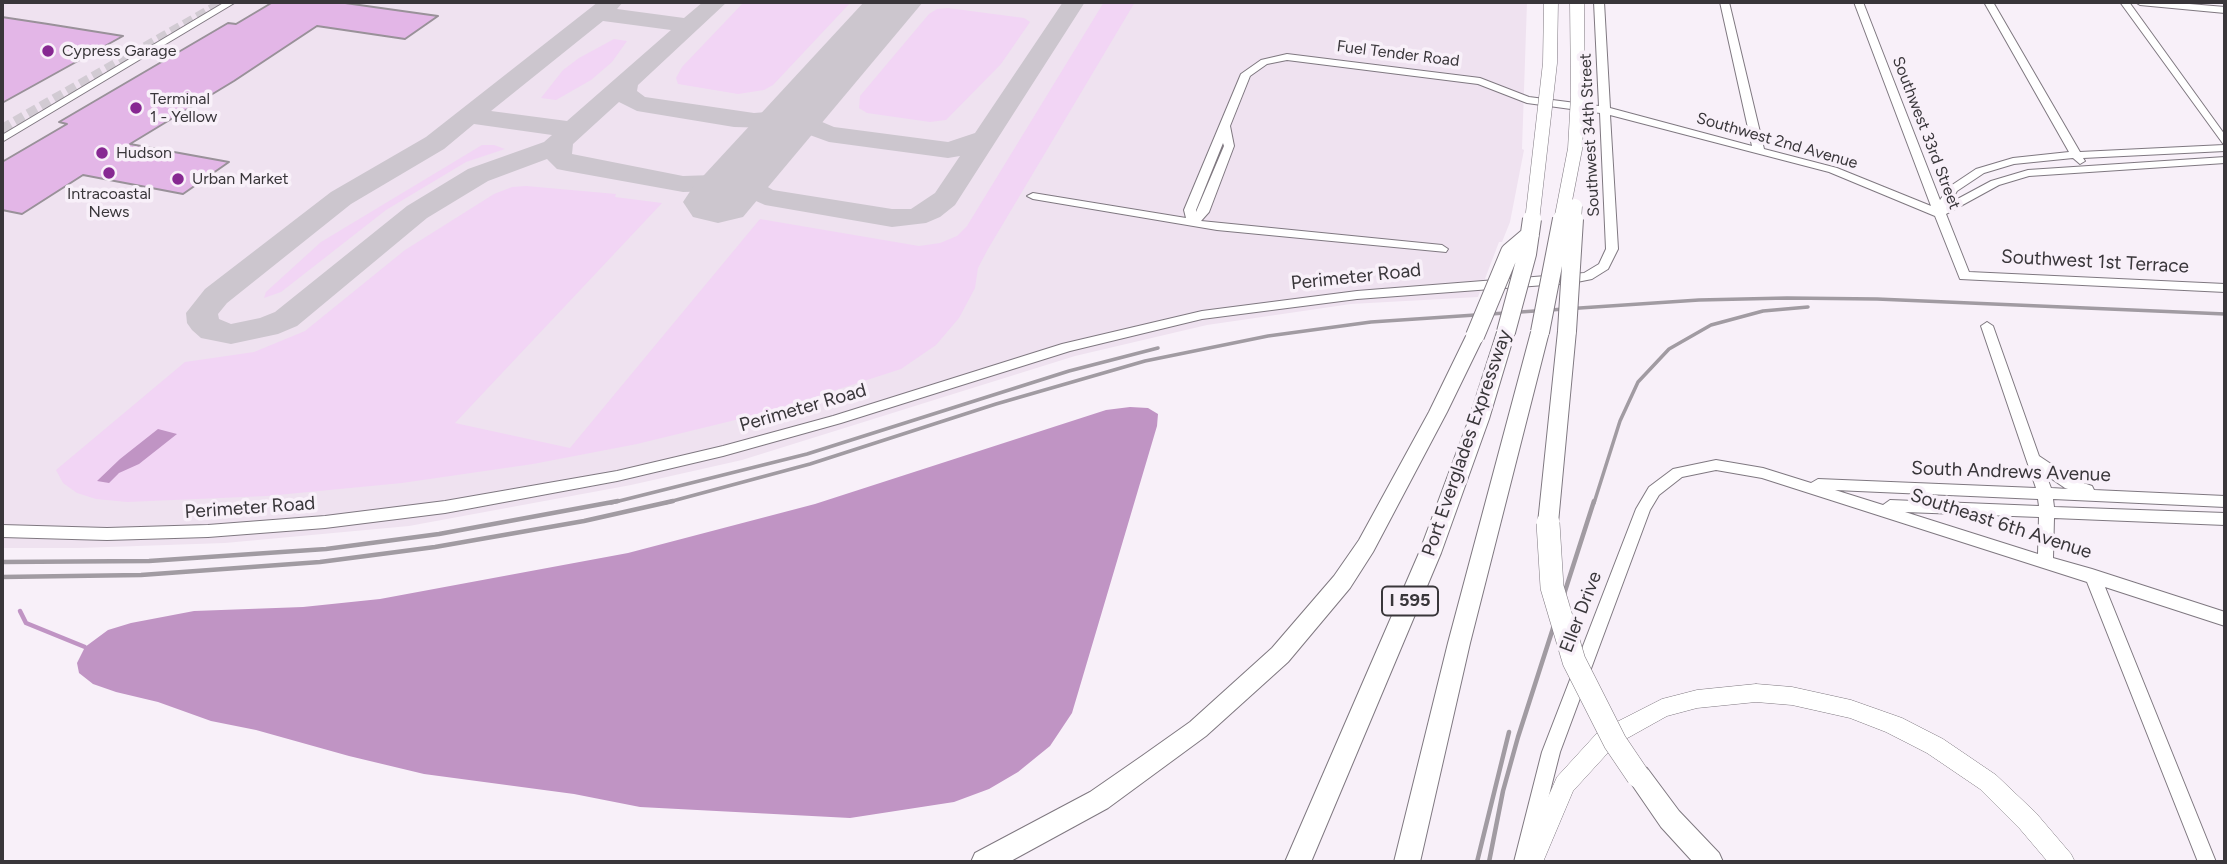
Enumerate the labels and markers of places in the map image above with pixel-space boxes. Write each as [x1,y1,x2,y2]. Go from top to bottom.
place label: Cypress Garage [62,41,176,61]
marker: Cypress Garage [40,43,56,59]
place label: Terminal 1 - Yellow [150,89,217,127]
marker: Terminal 1 - Yellow [128,100,144,116]
place label: Hudson [116,143,172,163]
marker: Hudson [94,145,110,161]
marker: Intracoastal News [101,165,117,181]
place label: Urban Market [192,169,289,189]
marker: Urban Market [170,171,186,187]
place label: Intracoastal News [67,184,151,222]

